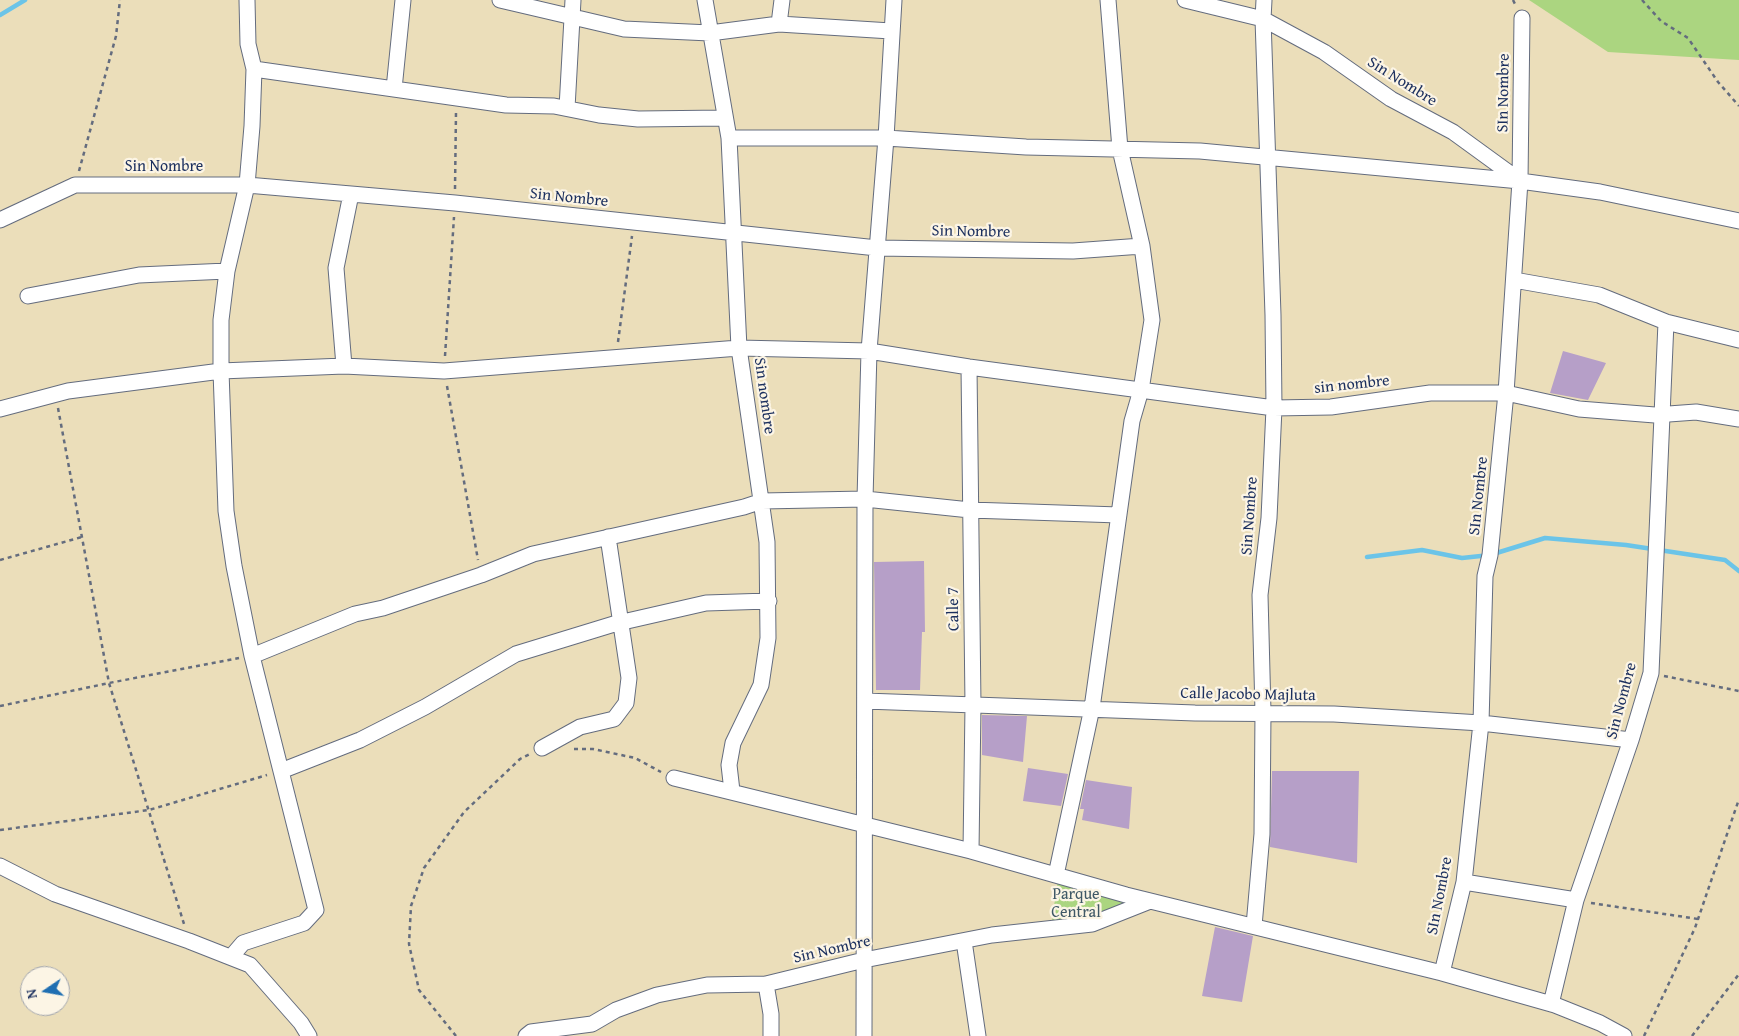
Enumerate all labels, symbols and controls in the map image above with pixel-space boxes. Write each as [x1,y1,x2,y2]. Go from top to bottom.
street label: Sin Nombre [1364,53,1440,111]
street label: SIn Nombre [1494,53,1514,133]
street label: Sin Nombre [125,157,203,177]
street label: Sin Nombre [529,184,609,212]
street label: Sin Nombre [932,222,1010,242]
street label: Sin nombre [749,356,779,436]
street label: sin nombre [1313,371,1391,399]
street label: SIn Nombre [1465,456,1493,536]
street label: Sin Nombre [1238,476,1262,556]
street label: Calle 7 [944,587,964,631]
street label: Sin Nombre [1603,661,1641,741]
street label: Calle Jacobo Majluta [1180,684,1316,706]
street label: SIn Nombre [1423,855,1457,937]
park label: Parque Central [1051,885,1101,923]
street label: Sin Nombre [792,932,872,968]
north arrow [20,966,70,1016]
text: N [21,987,42,1001]

